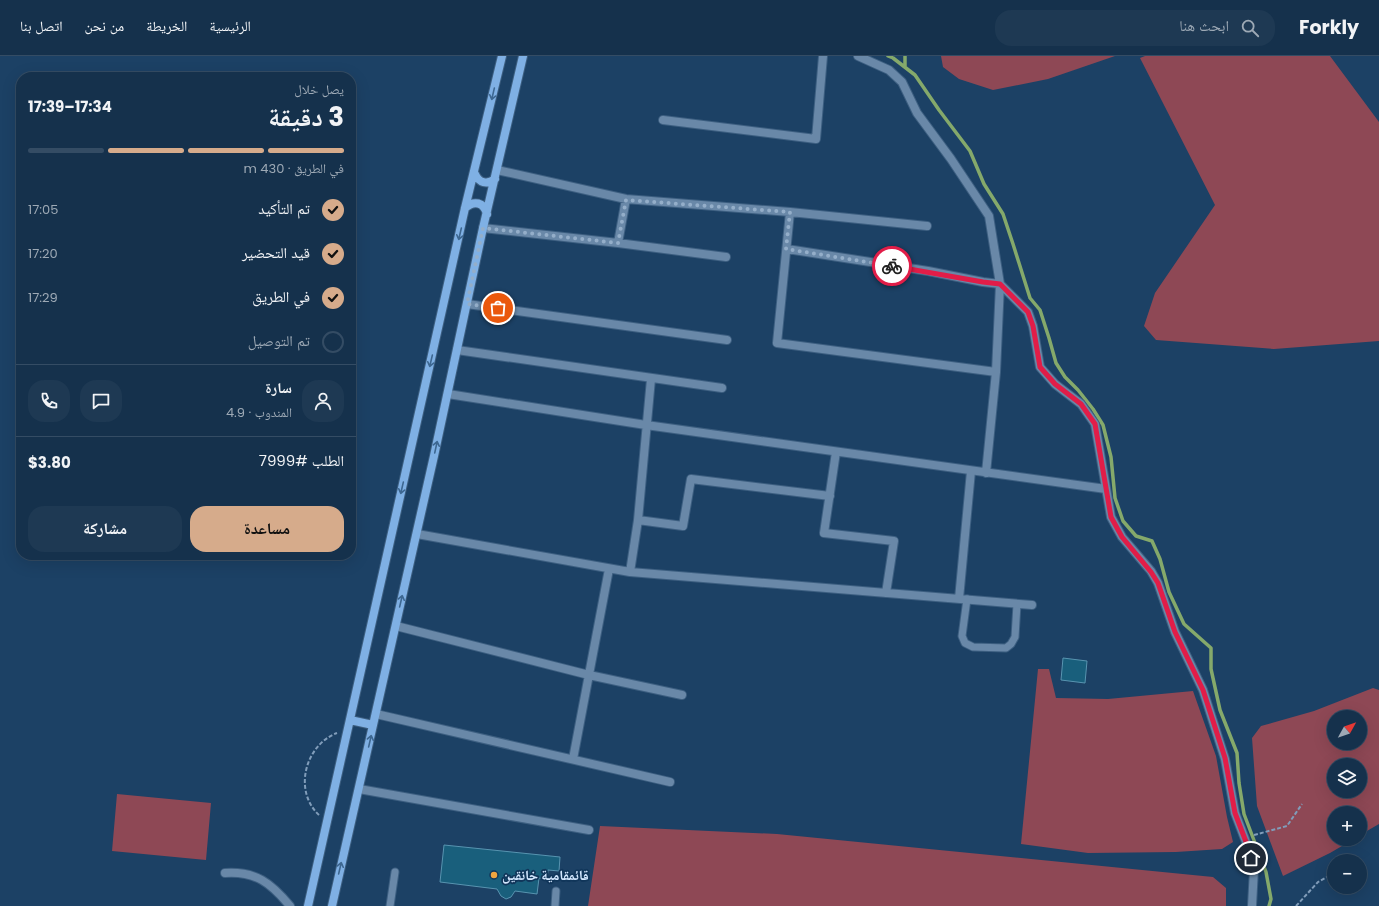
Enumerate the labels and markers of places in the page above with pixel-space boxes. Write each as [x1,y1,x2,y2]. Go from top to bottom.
pin [481,291,515,325]
pin [1234,841,1268,875]
place label: قائمقامية خانقين [502,865,589,885]
marker: قائمقامية خانقين [489,870,499,880]

